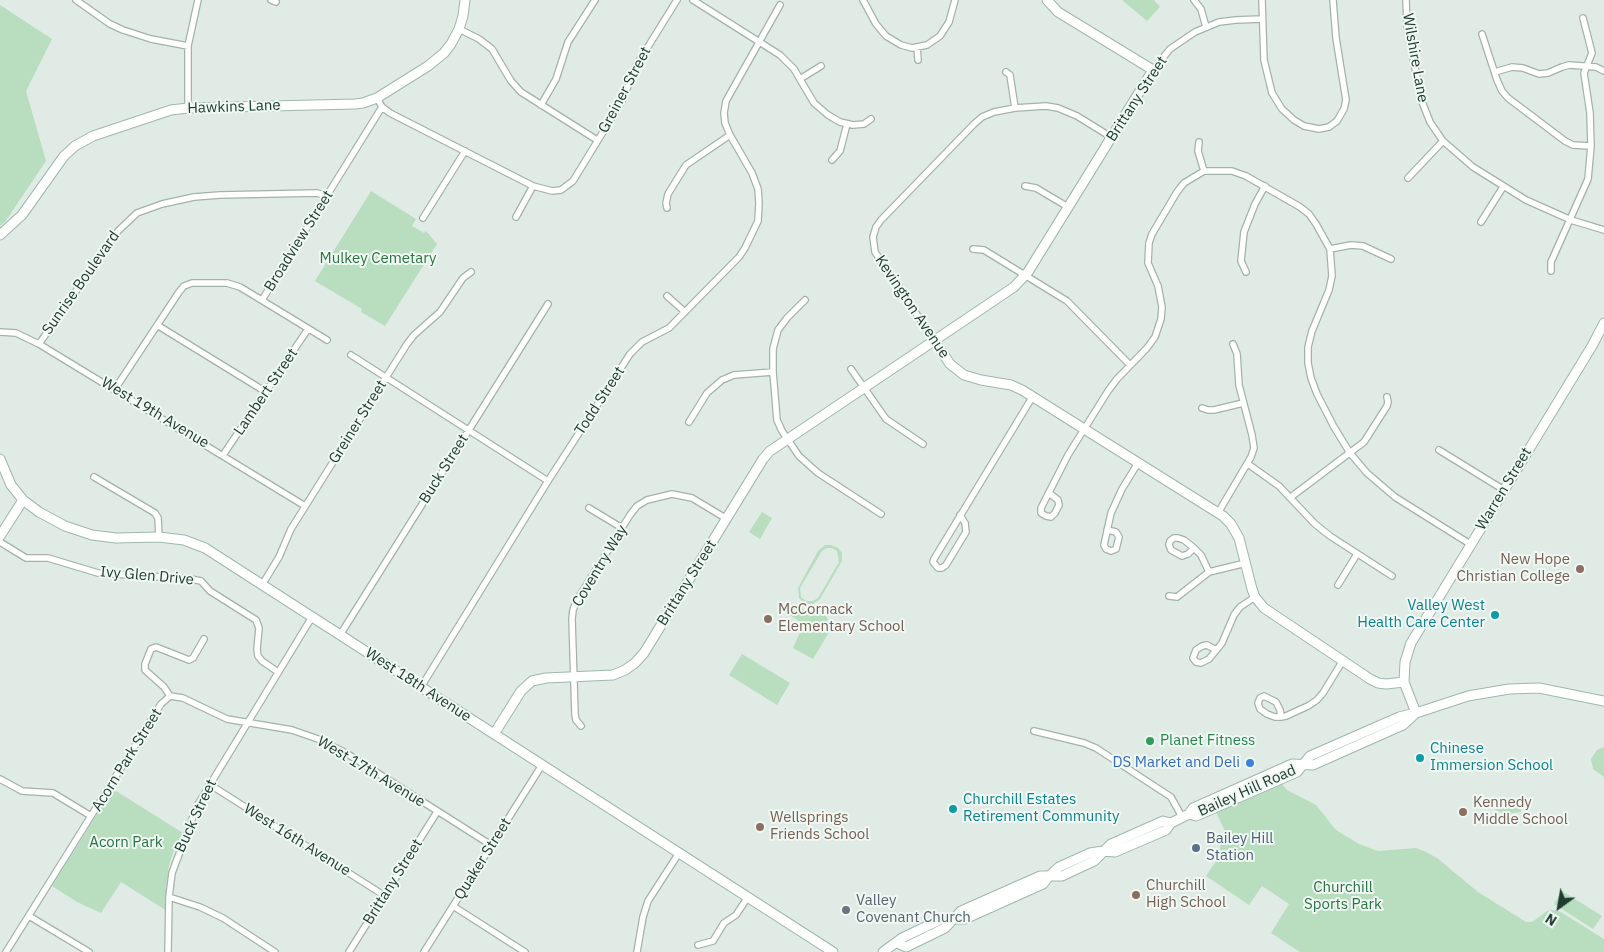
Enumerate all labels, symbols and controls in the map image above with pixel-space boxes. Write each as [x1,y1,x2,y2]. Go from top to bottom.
street label: Wilshire Lane [1398,12,1432,104]
street label: Greiner Street [595,44,655,136]
street label: Brittany Street [1103,53,1171,145]
street label: Hawkins Lane [187,96,281,118]
street label: Broadview Street [261,187,337,295]
street label: Sunrise Boulevard [39,228,123,338]
park label: Mulkey Cemetary [320,250,436,268]
street label: Kevington Avenue [871,252,953,362]
street label: Lambert Street [230,345,302,439]
street label: Todd Street [571,363,629,439]
street label: West 19th Avenue [98,374,212,452]
street label: Greiner Street [325,377,391,467]
street label: Buck Street [416,431,472,507]
street label: Warren Street [1472,444,1536,534]
street label: Coventry Way [569,522,631,610]
street label: Brittany Street [653,537,721,629]
place label: New Hope Christian College [1457,551,1570,586]
street label: Ivy Glen Drive [99,563,195,589]
marker: New Hope Christian College [1574,563,1586,575]
place label: Valley West Health Care Center [1357,597,1485,632]
place label: McCornack Elementary School [778,601,905,636]
marker: Valley West Health Care Center [1489,609,1501,621]
marker: McCornack Elementary School [762,613,774,625]
street label: West 18th Avenue [362,644,474,726]
street label: Acorn Park Street [88,705,166,815]
place label: Planet Fitness [1160,732,1255,750]
street label: West 17th Avenue [314,733,428,811]
marker: Planet Fitness [1144,735,1156,747]
place label: Chinese Immersion School [1430,740,1553,775]
marker: Chinese Immersion School [1414,752,1426,764]
place label: DS Market and Deli [1112,754,1240,772]
marker: DS Market and Deli [1244,757,1256,769]
street label: Bailey Hill Road [1195,761,1299,821]
street label: Buck Street [171,777,221,855]
place label: Churchill Estates Retirement Community [963,791,1119,826]
place label: Kennedy Middle School [1473,794,1568,829]
street label: West 16th Avenue [240,800,354,880]
marker: Churchill Estates Retirement Community [947,803,959,815]
marker: Kennedy Middle School [1457,806,1469,818]
place label: Wellsprings Friends School [770,809,869,844]
street label: Quaker Street [451,815,515,903]
marker: Wellsprings Friends School [754,821,766,833]
place label: Bailey Hill Station [1206,830,1273,865]
park label: Acorn Park [89,834,163,852]
street label: Brittany Street [359,836,427,928]
marker: Bailey Hill Station [1190,842,1202,854]
place label: Churchill High School [1146,877,1226,912]
park label: Churchill Sports Park [1304,879,1382,914]
north arrow [1534,882,1584,932]
marker: Churchill High School [1130,889,1142,901]
place label: Valley Covenant Church [856,892,971,927]
marker: Valley Covenant Church [840,904,852,916]
text: N [1542,909,1560,930]

